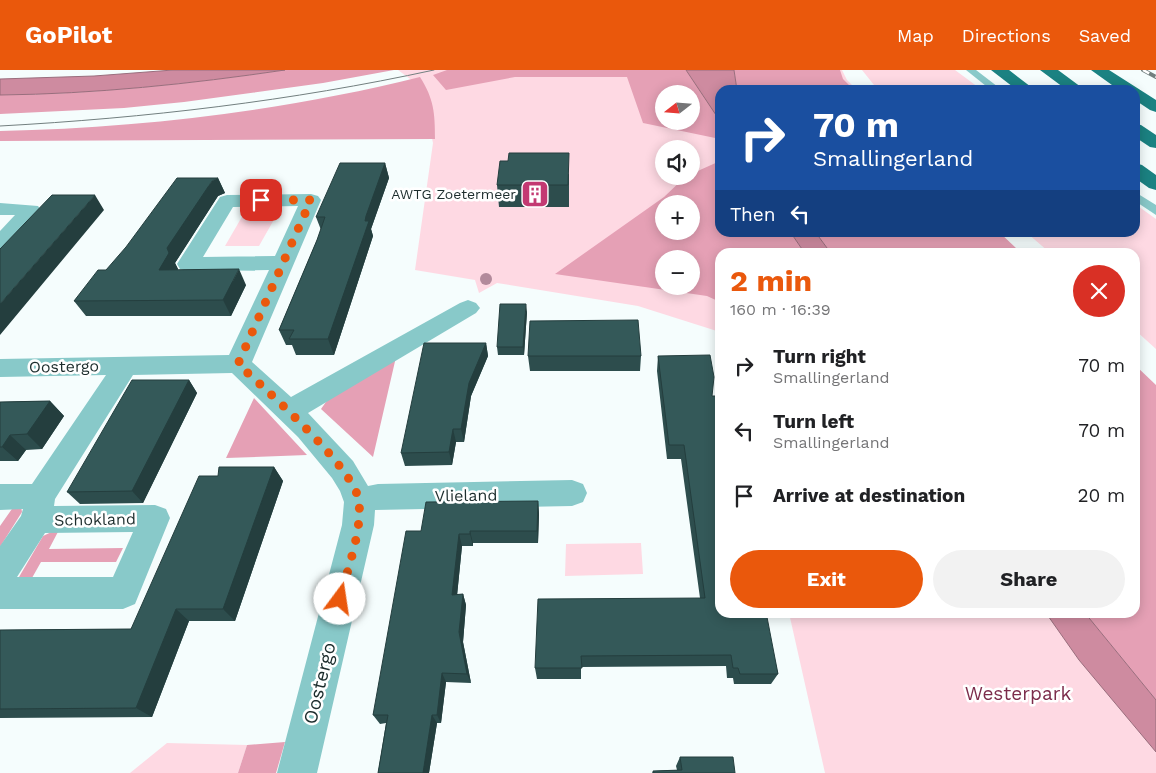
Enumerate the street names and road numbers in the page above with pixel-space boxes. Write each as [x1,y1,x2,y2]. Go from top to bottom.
street label: Oostergo [29,356,99,377]
street label: Vlieland [435,485,497,506]
street label: Schokland [54,509,136,530]
street label: Oostergo [298,640,341,726]

